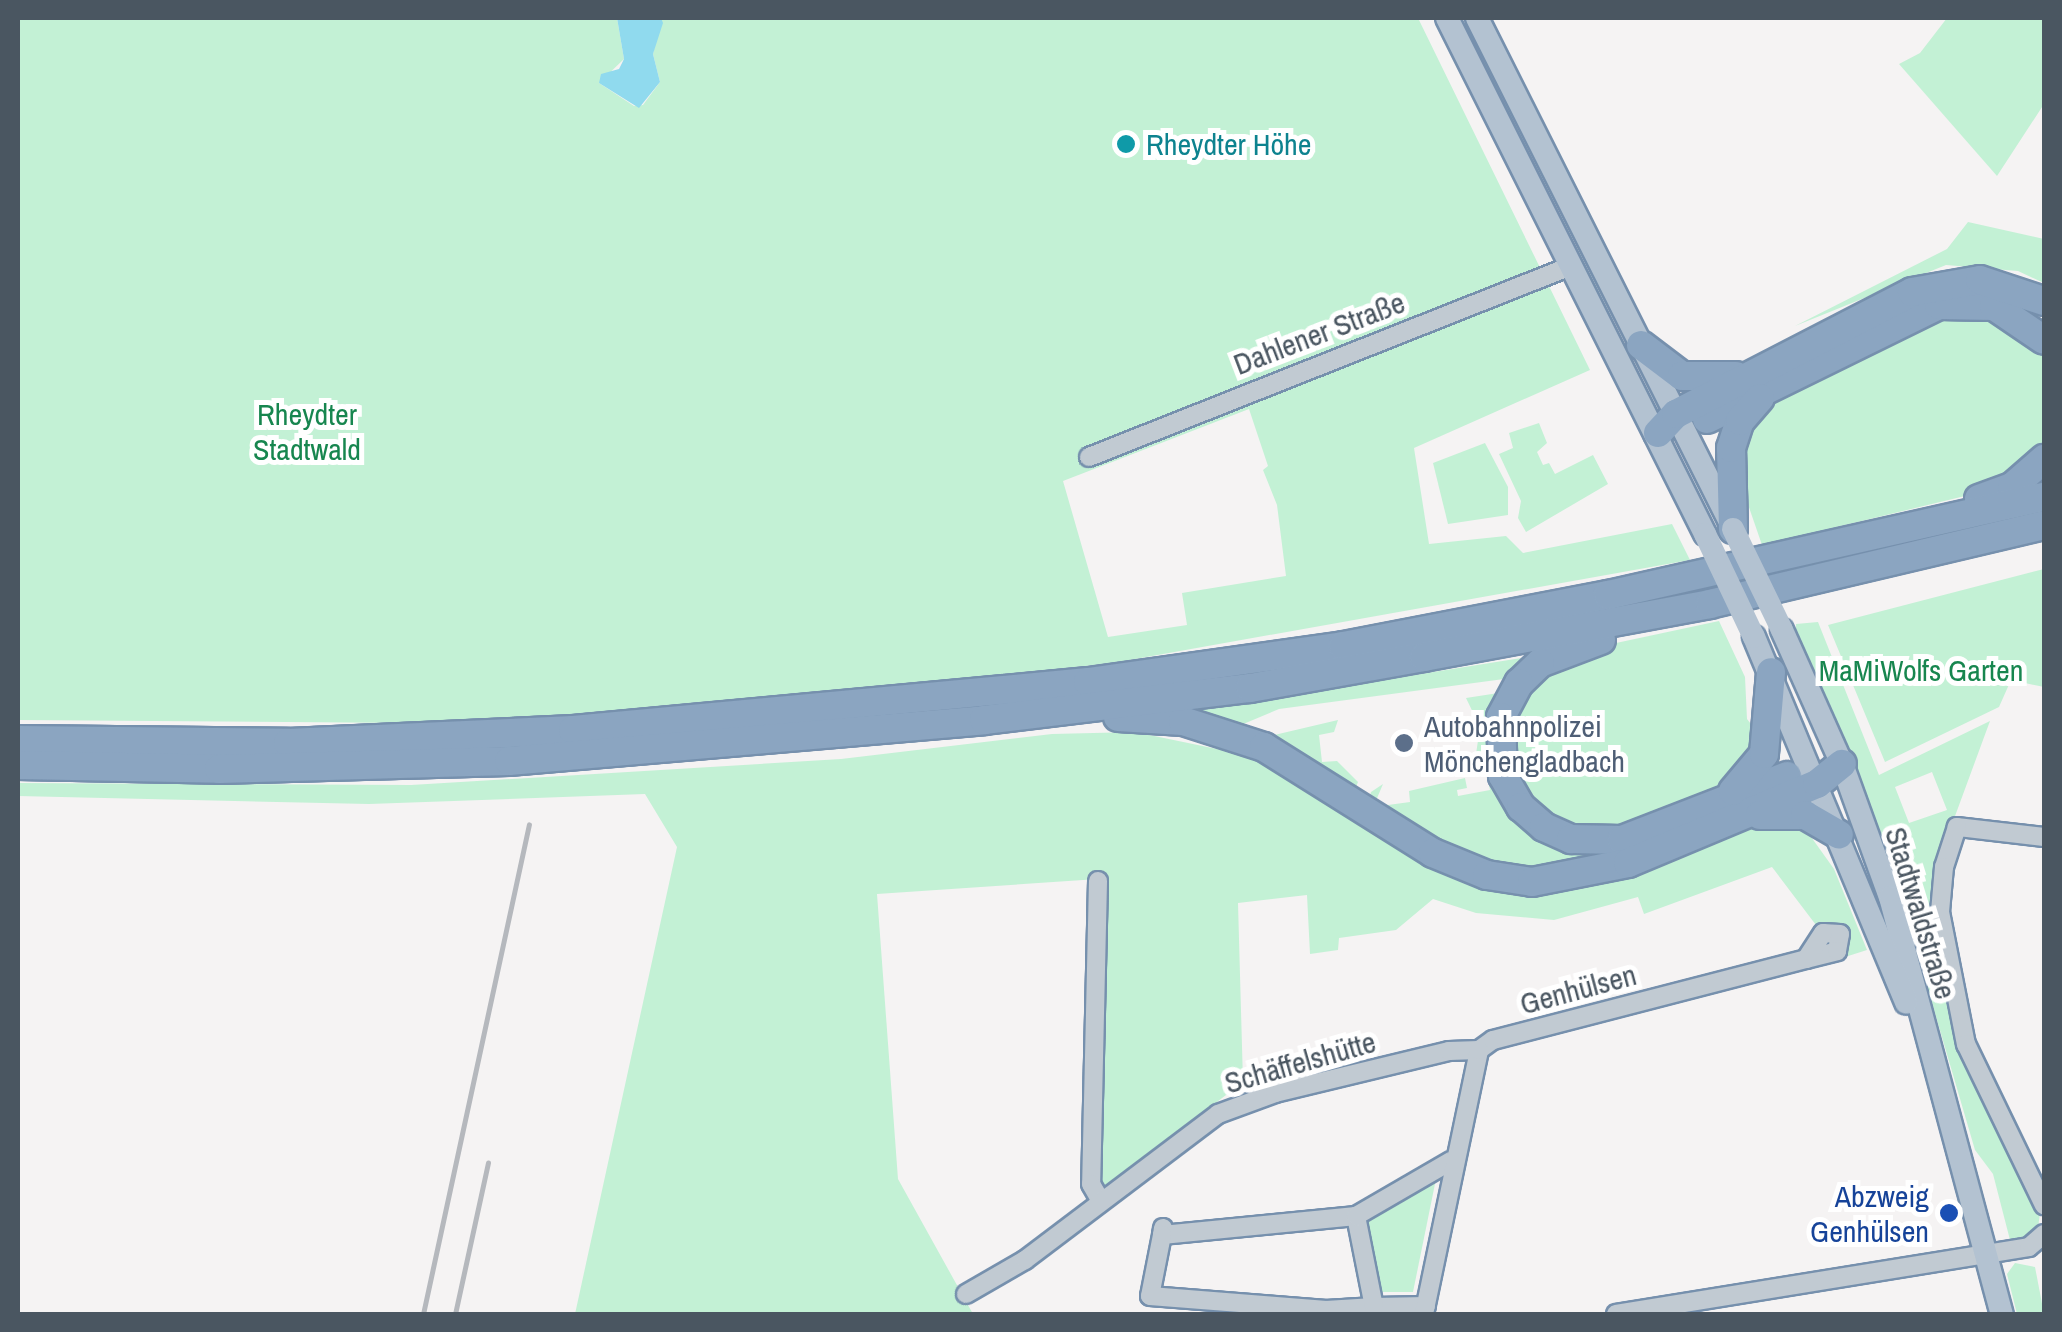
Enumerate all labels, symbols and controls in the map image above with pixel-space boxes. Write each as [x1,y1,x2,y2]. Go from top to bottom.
place label: Rheydter Höhe [1146,126,1311,162]
marker: Rheydter Höhe [1115,133,1137,155]
street label: Dahlener Straße [1228,284,1410,382]
park label: Rheydter Stadtwald [253,396,361,466]
park label: MaMiWolfs Garten [1819,652,2023,688]
place label: Autobahnpolizei Mönchengladbach [1424,708,1625,778]
marker: Autobahnpolizei Mönchengladbach [1393,732,1415,754]
street label: Stadtwaldstraße [1878,823,1964,1003]
street label: Genhülsen [1516,956,1640,1022]
street label: Schäffelshütte [1220,1023,1380,1101]
place label: Abzweig Genhülsen [1810,1178,1929,1248]
marker: Abzweig Genhülsen [1938,1202,1960,1224]

